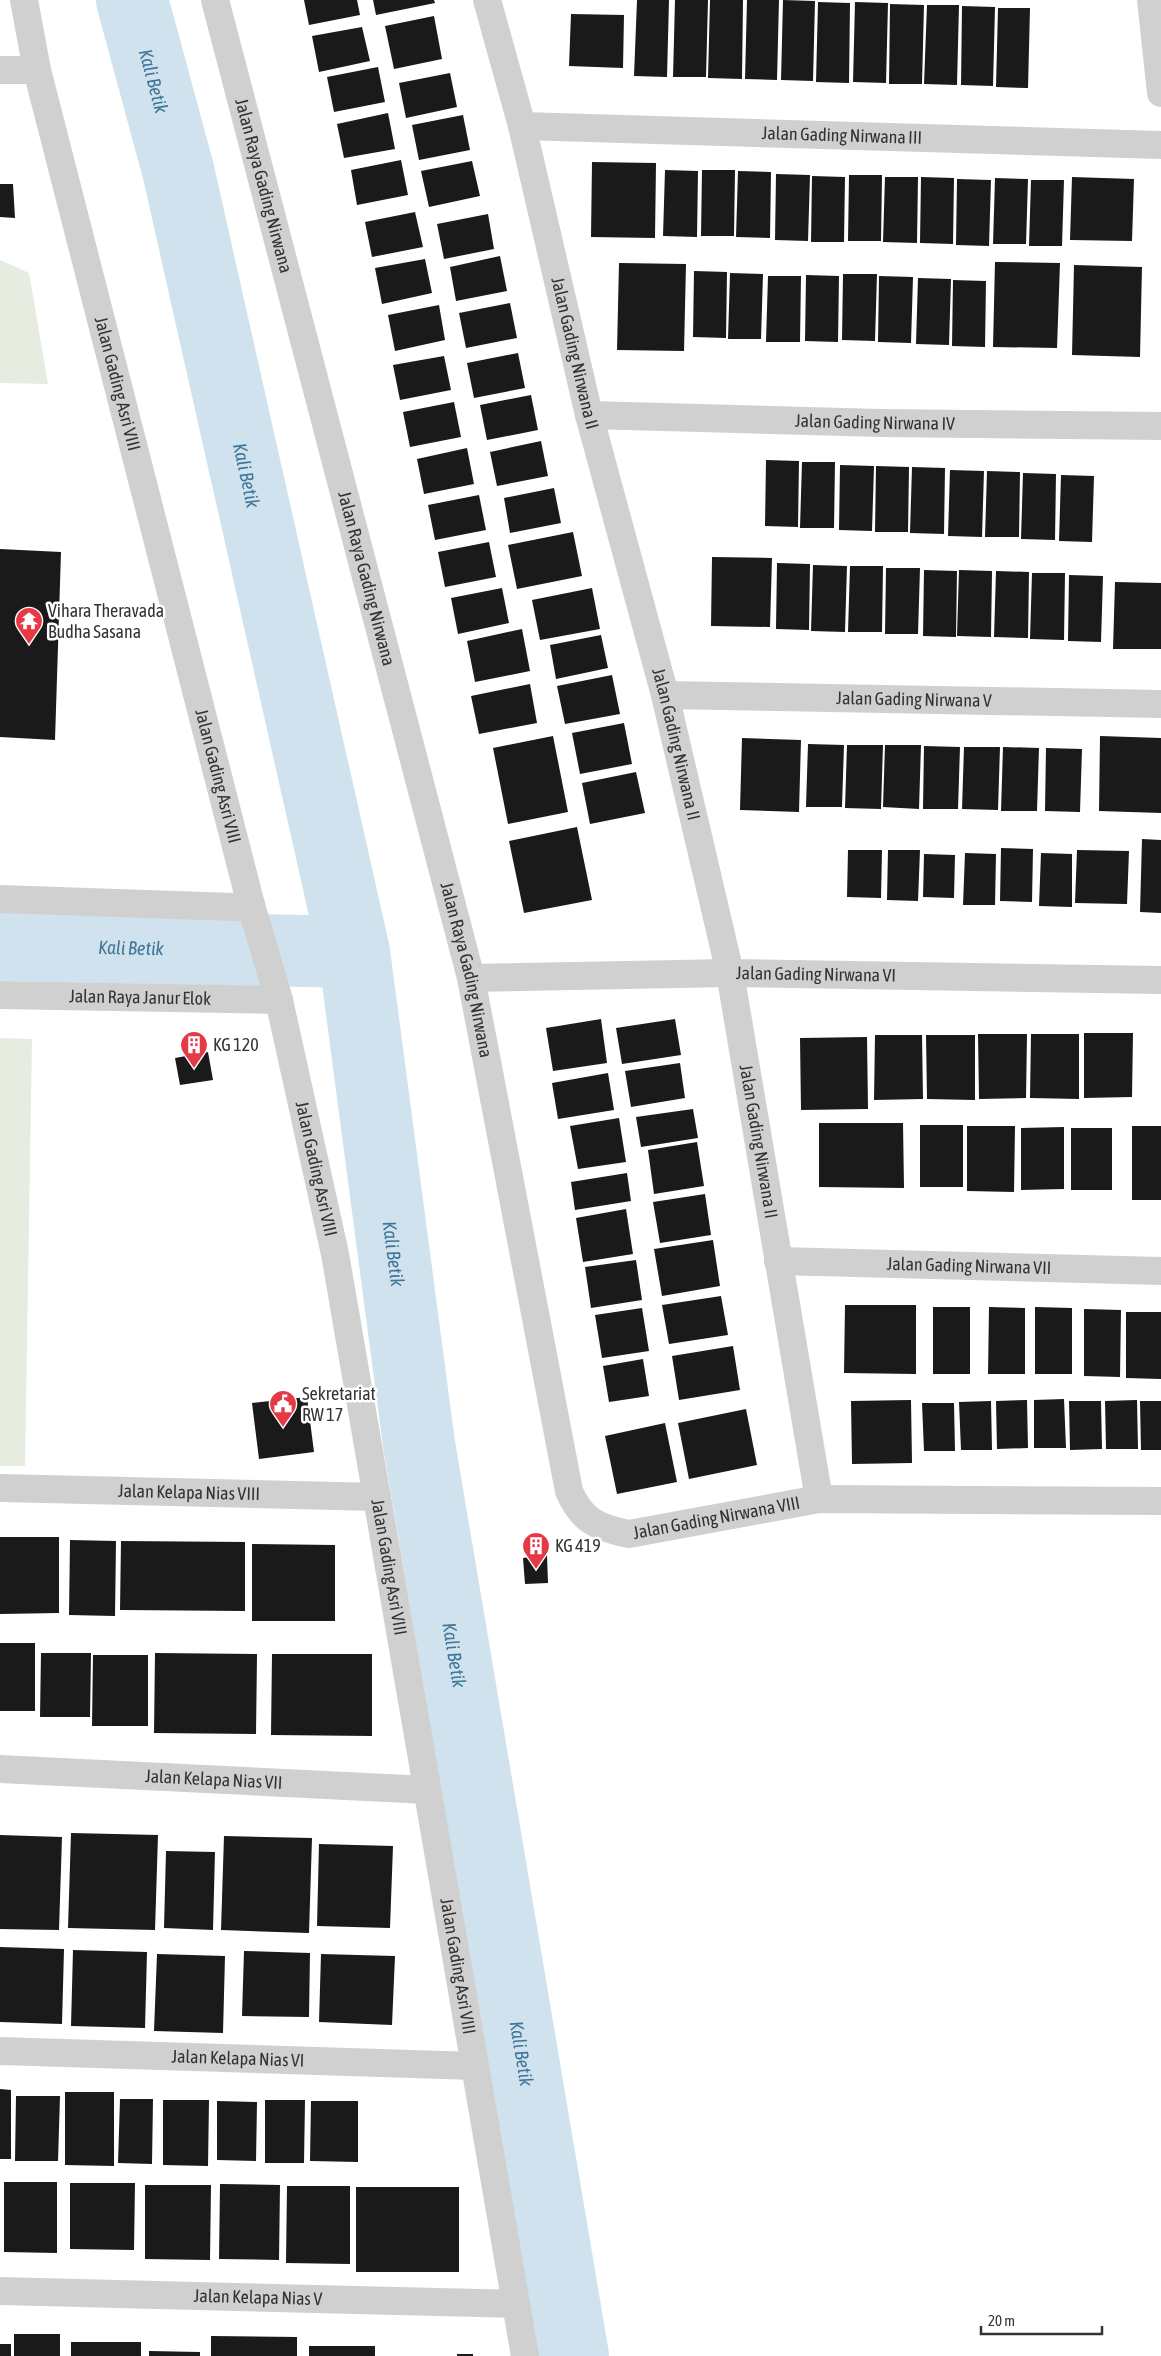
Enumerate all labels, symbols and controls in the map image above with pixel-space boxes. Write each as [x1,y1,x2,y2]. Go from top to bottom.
water label: Kali Betik [135,46,173,116]
street label: Jalan Raya Gading Nirwana [231,96,297,275]
street label: Jalan Gading Nirwana III [761,122,922,148]
street label: Jalan Gading Nirwana II [547,275,603,432]
street label: Jalan Gading Asri VIII [91,314,145,453]
street label: Jalan Gading Nirwana IV [795,410,955,434]
water label: Kali Betik [229,441,265,510]
street label: Jalan Raya Gading Nirwana [334,489,400,668]
place label: Vihara Theravada Budha Sasana [48,600,164,642]
temple icon: Vihara Theravada Budha Sasana [14,606,44,645]
street label: Jalan Gading Nirwana II [648,666,705,822]
street label: Jalan Gading Nirwana V [836,687,992,711]
street label: Jalan Gading Asri VIII [191,707,246,845]
street label: Jalan Raya Gading Nirwana [436,880,497,1059]
water label: Kali Betik [98,936,165,959]
street label: Jalan Gading Nirwana VI [736,962,896,986]
street label: Jalan Raya Janur Elok [69,985,211,1009]
building icon: KG 120 [179,1030,209,1069]
place label: KG 120 [213,1034,259,1055]
street label: Jalan Gading Nirwana II [736,1063,782,1220]
street label: Jalan Gading Asri VIII [292,1099,342,1238]
water label: Kali Betik [379,1220,409,1288]
street label: Jalan Gading Nirwana VII [886,1253,1052,1278]
place label: Sekretariat RW 17 [302,1383,376,1425]
public building icon: Sekretariat RW 17 [268,1389,298,1428]
street label: Jalan Kelapa Nias VIII [118,1480,260,1504]
street label: Jalan Gading Nirwana VIII [631,1492,801,1543]
street label: Jalan Gading Asri VIII [367,1497,412,1637]
building icon: KG 419 [521,1531,551,1570]
place label: KG 419 [555,1535,601,1556]
water label: Kali Betik [438,1621,471,1690]
street label: Jalan Kelapa Nias VII [144,1765,283,1793]
street label: Jalan Gading Asri VIII [436,1896,480,2036]
water label: Kali Betik [506,2019,538,2088]
street label: Jalan Kelapa Nias VI [171,2045,305,2071]
street label: Jalan Kelapa Nias V [193,2285,323,2309]
scale bar [981,2304,1102,2336]
text: 20 m [988,2312,1015,2329]

